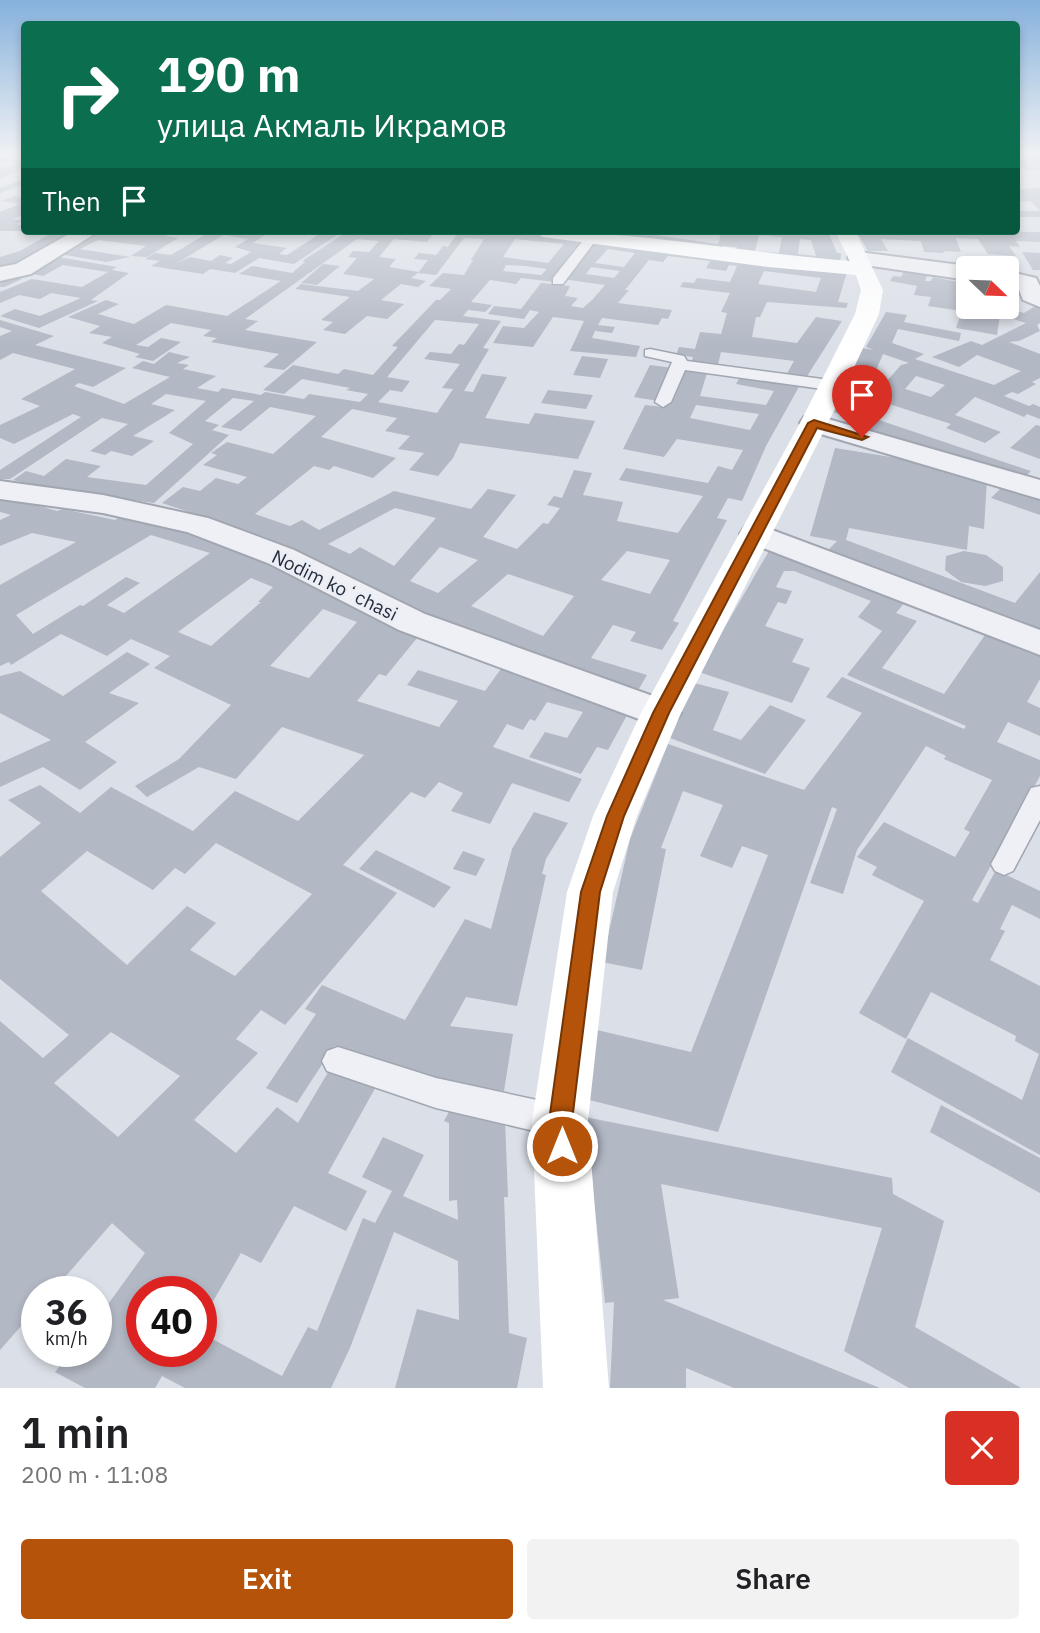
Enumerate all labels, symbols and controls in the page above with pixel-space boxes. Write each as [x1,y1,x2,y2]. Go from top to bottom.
text: 190 m [157,42,301,105]
icon: right [42,49,133,140]
text: улица Акмаль Икрамов [157,104,507,146]
icon: arrive [115,182,153,220]
text: Then [42,184,101,218]
north arrow [956,256,1018,318]
map controls [956,256,1019,319]
pin [832,365,892,437]
icon: arrive [843,376,881,414]
street label: Nodim koʻchasi [268,544,402,626]
position arrow [525,1109,599,1183]
speed limit sign: 40 [126,1276,217,1367]
text: 36 [45,1289,88,1335]
text: km/h [45,1327,88,1350]
text: 1 min [21,1405,130,1460]
button: close [945,1411,1019,1485]
text: 200 m · 11:08 [21,1459,168,1489]
button: Exit [21,1539,513,1619]
button: Share [527,1539,1019,1619]

